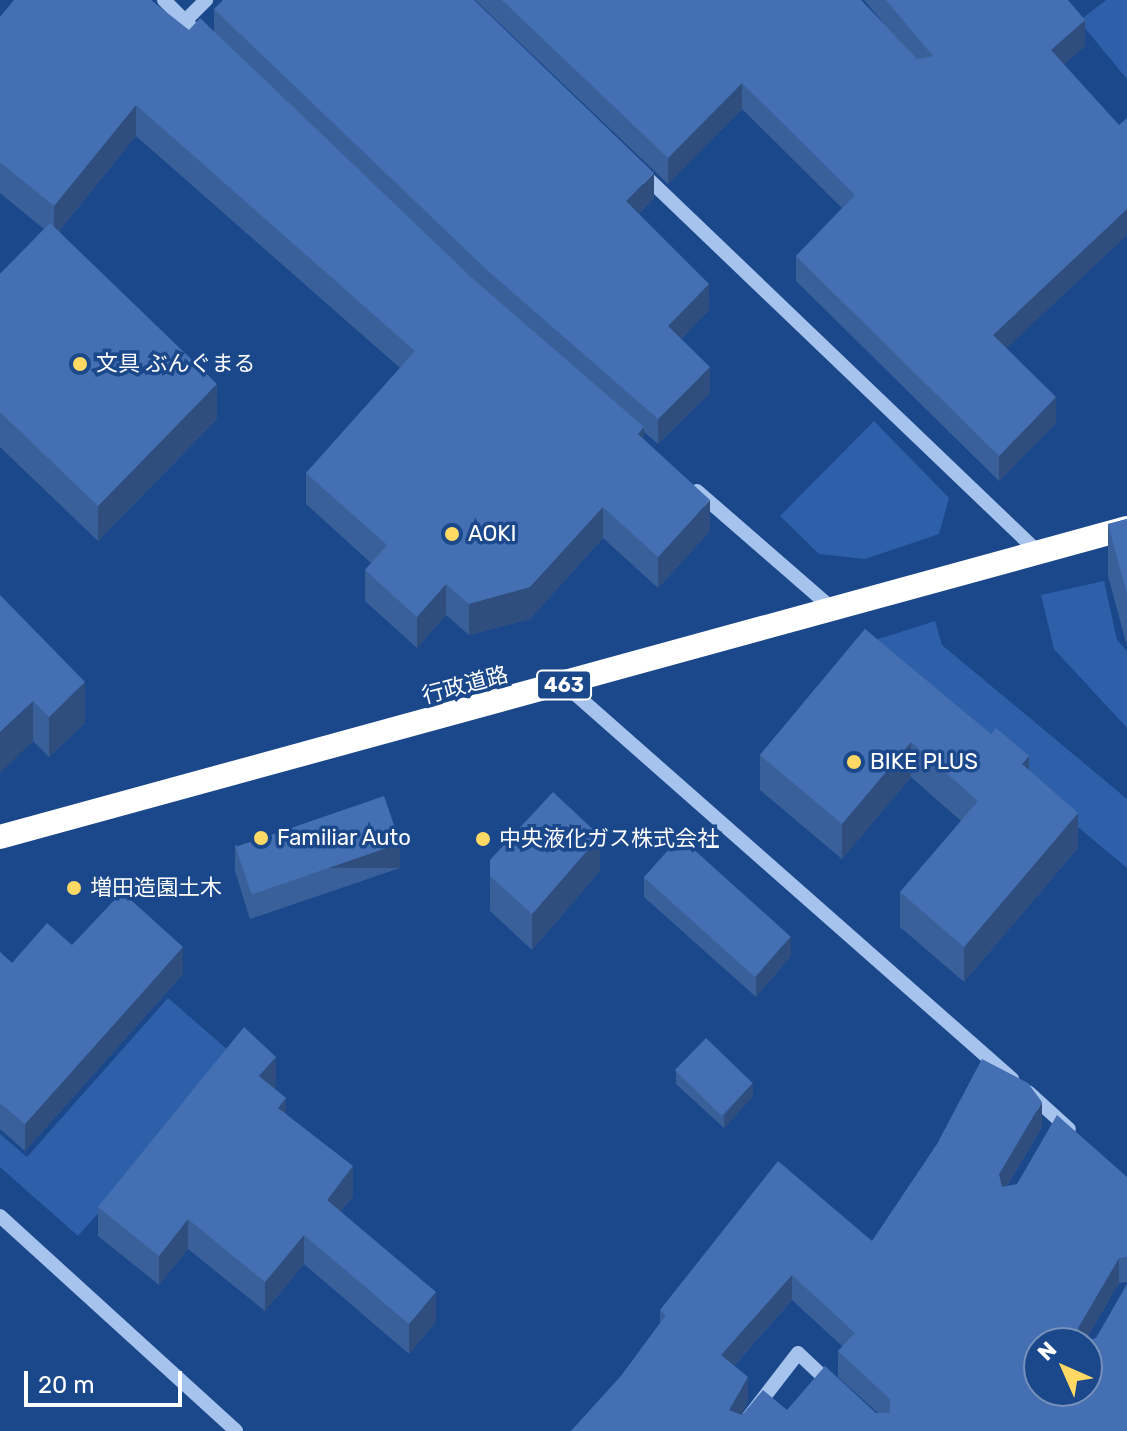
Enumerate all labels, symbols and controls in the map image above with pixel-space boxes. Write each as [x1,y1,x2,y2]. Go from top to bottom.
place label: 文具 ぶんぐまる [96,351,255,377]
marker: 文具 ぶんぐまる [71,355,89,373]
place label: AOKI [468,521,517,547]
marker: AOKI [443,525,461,543]
street label: 行政道路 [419,661,511,709]
road number: 463 [536,669,592,701]
place label: BIKE PLUS [870,749,978,775]
marker: BIKE PLUS [845,753,863,771]
place label: Familiar Auto [277,825,412,851]
place label: 中央液化ガス株式会社 [499,826,719,852]
marker: Familiar Auto [252,829,270,847]
marker: 中央液化ガス株式会社 [474,830,492,848]
place label: 増田造園土木 [90,875,222,901]
marker: 増田造園土木 [65,879,83,897]
north arrow [1023,1327,1103,1407]
text: N [1032,1336,1062,1366]
scale bar [28,1355,186,1405]
text: 20 m [38,1371,95,1399]

